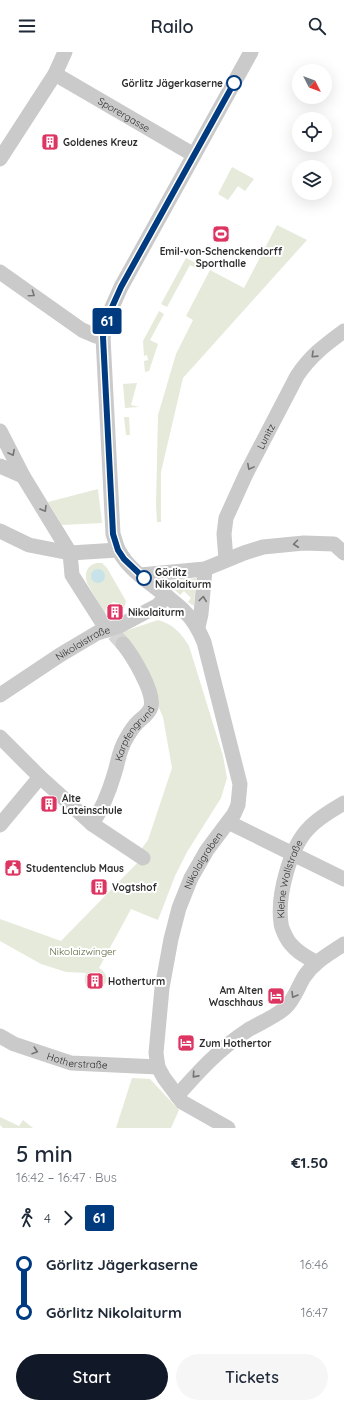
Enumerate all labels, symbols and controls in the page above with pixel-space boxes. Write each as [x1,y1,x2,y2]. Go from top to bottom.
icon: menu [16,15,38,37]
text: Railo [150,15,194,38]
icon: search [306,15,328,37]
north arrow [292,64,332,104]
map controls [292,64,332,200]
marker: Görlitz Jägerkaserne [226,75,242,91]
place label: Görlitz Jägerkaserne [122,77,223,90]
street label: Sporergasse [96,94,153,135]
button: locate [292,112,332,152]
building icon: Goldenes Kreuz [40,132,60,152]
place label: Goldenes Kreuz [63,136,138,149]
button: layers [292,160,332,200]
sports icon: Emil-von-Schenckendorff Sporthalle [211,224,231,244]
place label: Emil-von-Schenckendorff Sporthalle [160,245,283,270]
one-way arrow [28,289,35,297]
line badge: 61 [89,308,125,334]
text: 61 [101,312,113,330]
one-way arrow [311,350,319,358]
street label: Lunitz [254,421,278,452]
one-way arrow [7,449,14,457]
one-way arrow [247,463,254,471]
one-way arrow [39,505,46,512]
one-way arrow [293,539,299,548]
place label: Görlitz Nikolaiturm [155,566,211,591]
marker: Görlitz Nikolaiturm [136,570,152,586]
one-way arrow [198,596,207,602]
building icon: Nikolaiturm [105,602,125,622]
place label: Nikolaiturm [128,606,184,619]
street label: Nikolaistraße [53,623,112,663]
street label: Karpfengrund [112,704,158,763]
place label: Alte Lateinschule [62,792,123,817]
building icon: Alte Lateinschule [39,794,59,814]
street label: Nikolaigraben [181,829,225,891]
street label: Kleine Wallstraße [274,837,306,918]
public building icon: Studentenclub Maus [3,858,23,878]
place label: Studentenclub Maus [26,862,124,875]
building icon: Vogtshof [89,877,109,897]
place label: Vogtshof [112,881,157,894]
park label: Nikolaizwinger [50,945,117,958]
building icon: Hotherturm [85,971,105,991]
place label: Hotherturm [108,975,165,988]
place label: Am Alten Waschhaus [209,984,263,1009]
hotel icon: Am Alten Waschhaus [266,986,286,1006]
one-way arrow [292,991,299,998]
hotel icon: Zum Hothertor [176,1033,196,1053]
place label: Zum Hothertor [199,1037,272,1050]
one-way arrow [32,1046,39,1055]
street label: Hotherstraße [45,1049,108,1072]
one-way arrow [192,1071,199,1078]
text: 5 min [16,1140,73,1168]
text: €1.50 [291,1153,328,1172]
text: 16:42 – 16:47 · Bus [16,1169,117,1185]
icon: walk [16,1207,38,1229]
icon: forward [57,1207,79,1229]
text: 61 [93,1209,106,1227]
text: 4 [44,1210,51,1226]
text: Görlitz Jägerkaserne [46,1255,198,1274]
text: 16:46 [300,1256,328,1272]
text: Görlitz Nikolaiturm [46,1303,182,1322]
text: 16:47 [301,1304,328,1320]
button: Start [16,1354,168,1400]
button: Tickets [176,1354,328,1400]

